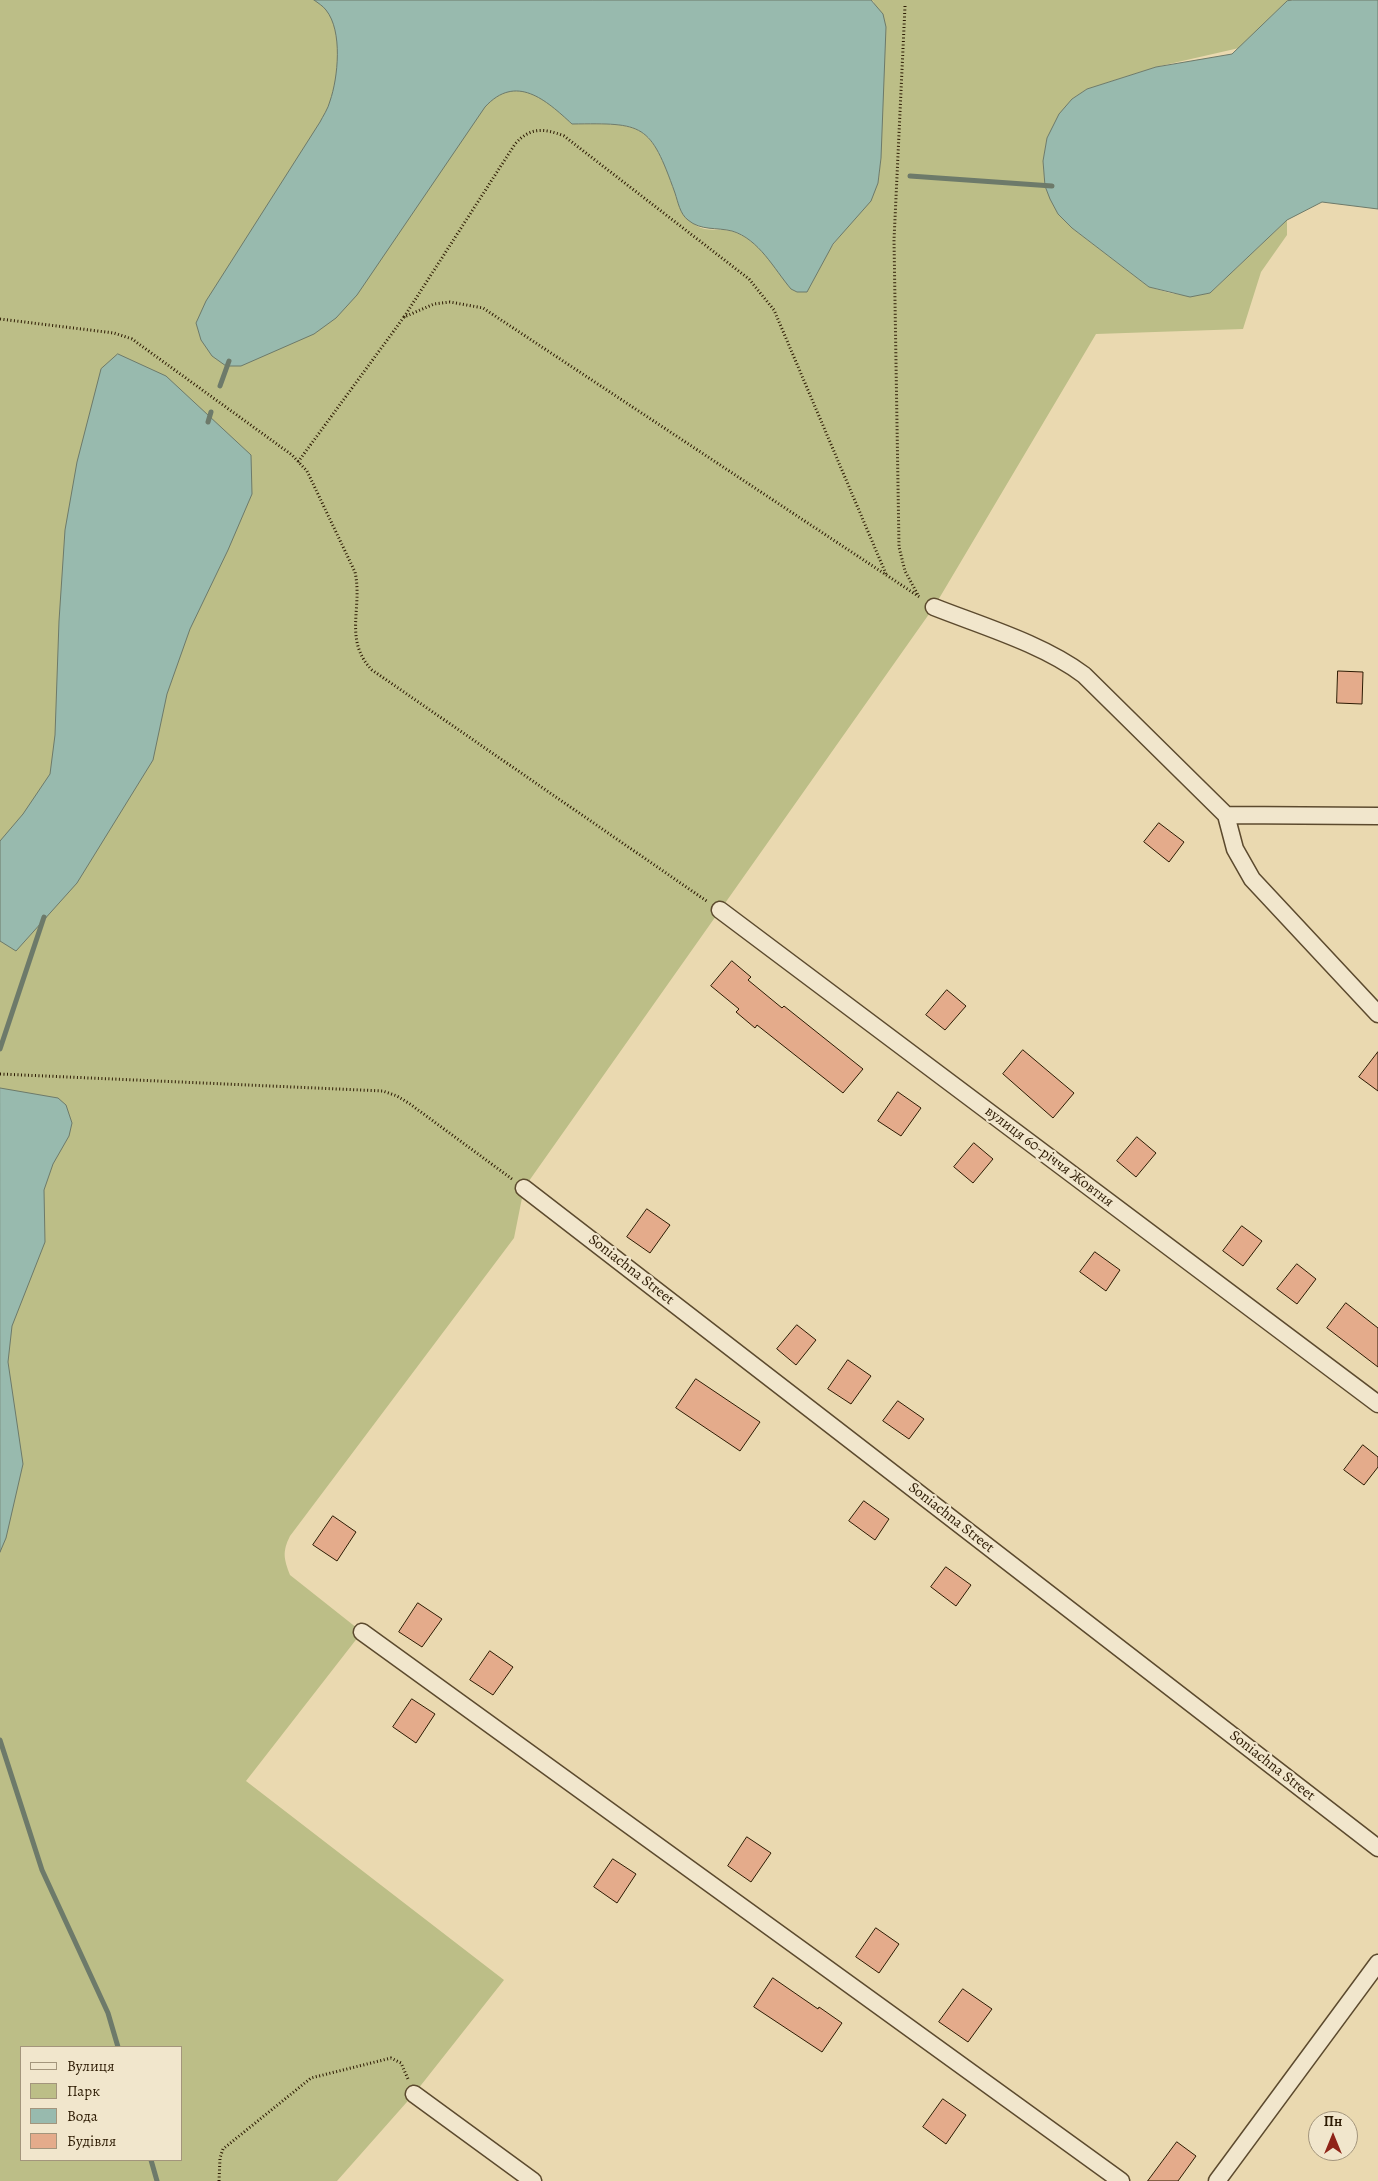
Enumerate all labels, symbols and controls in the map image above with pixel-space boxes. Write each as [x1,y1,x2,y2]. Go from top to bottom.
street label: вулиця 60-річчя Жовтня [981,1103,1117,1211]
street label: Soniachna Street [584,1231,678,1309]
street label: Soniachna Street [904,1479,998,1557]
street label: Soniachna Street [1225,1727,1319,1805]
legend [20,2046,182,2161]
text: Вулиця [67,2056,114,2076]
text: Парк [67,2081,100,2101]
text: Вода [67,2106,98,2126]
north arrow [1308,2111,1358,2161]
text: Пн [1324,2112,1342,2131]
text: Будівля [67,2131,116,2151]

